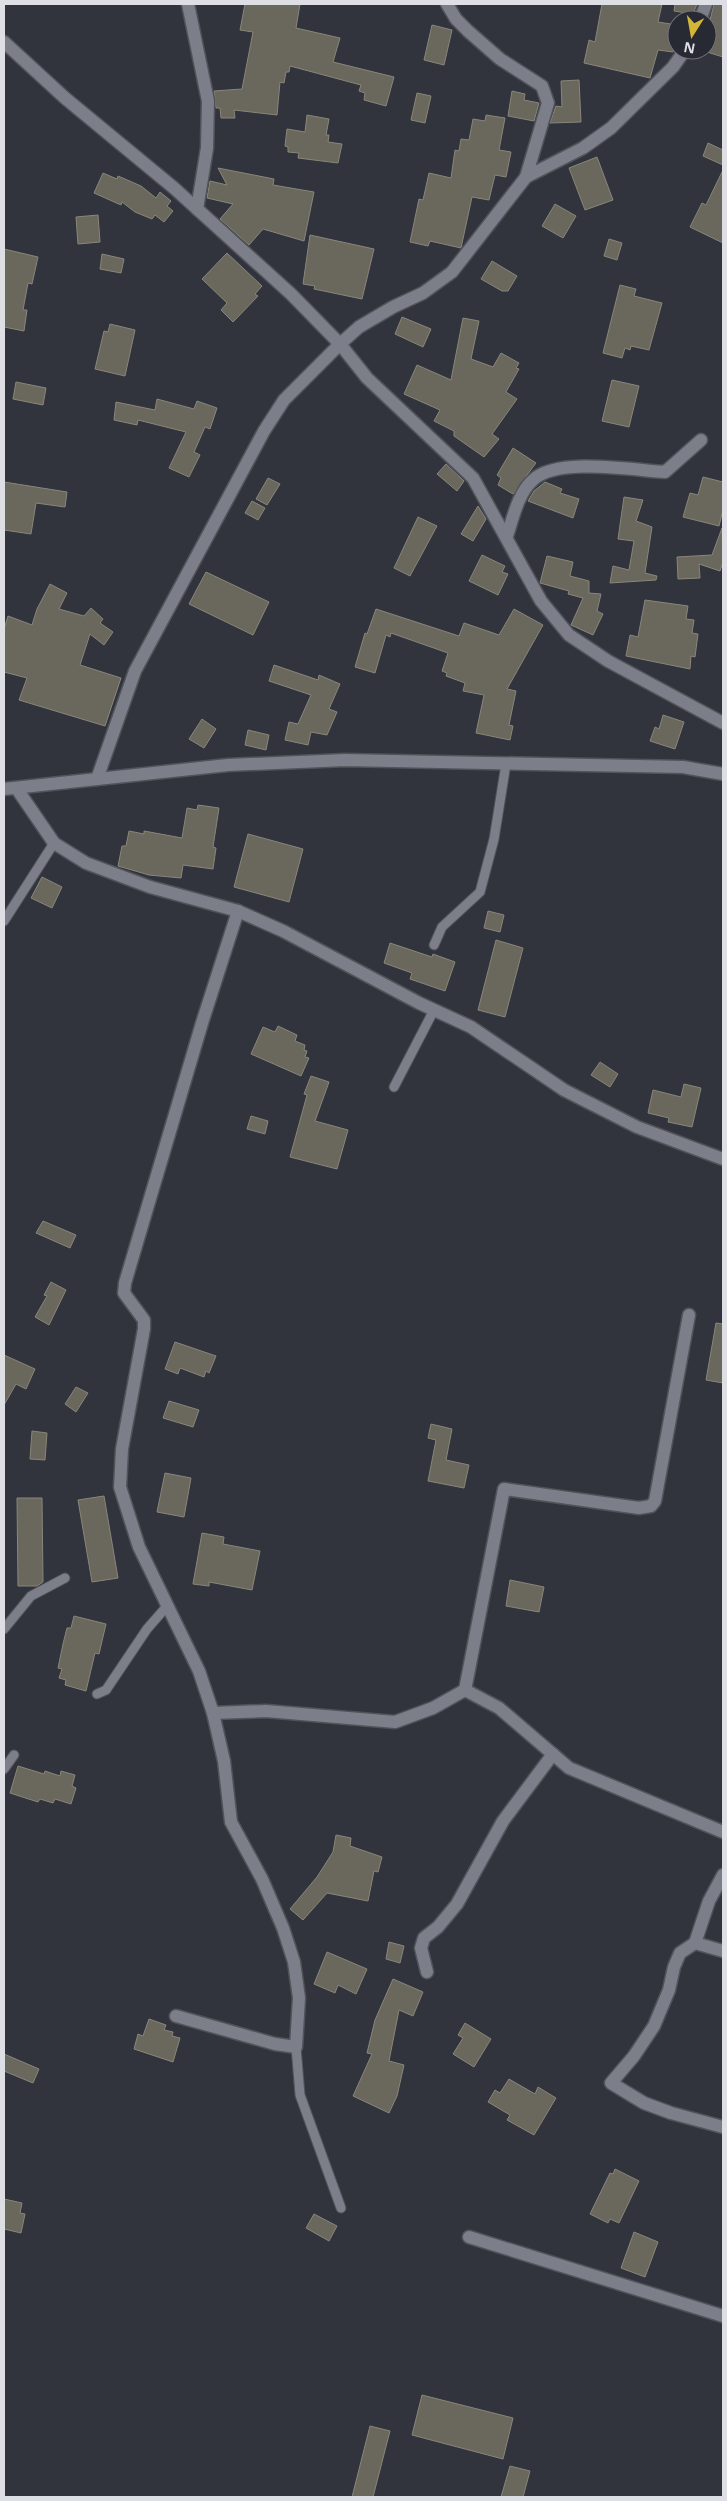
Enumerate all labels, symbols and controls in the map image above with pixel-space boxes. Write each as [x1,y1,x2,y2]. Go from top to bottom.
north arrow [667,10,717,60]
text: N [682,38,697,59]

